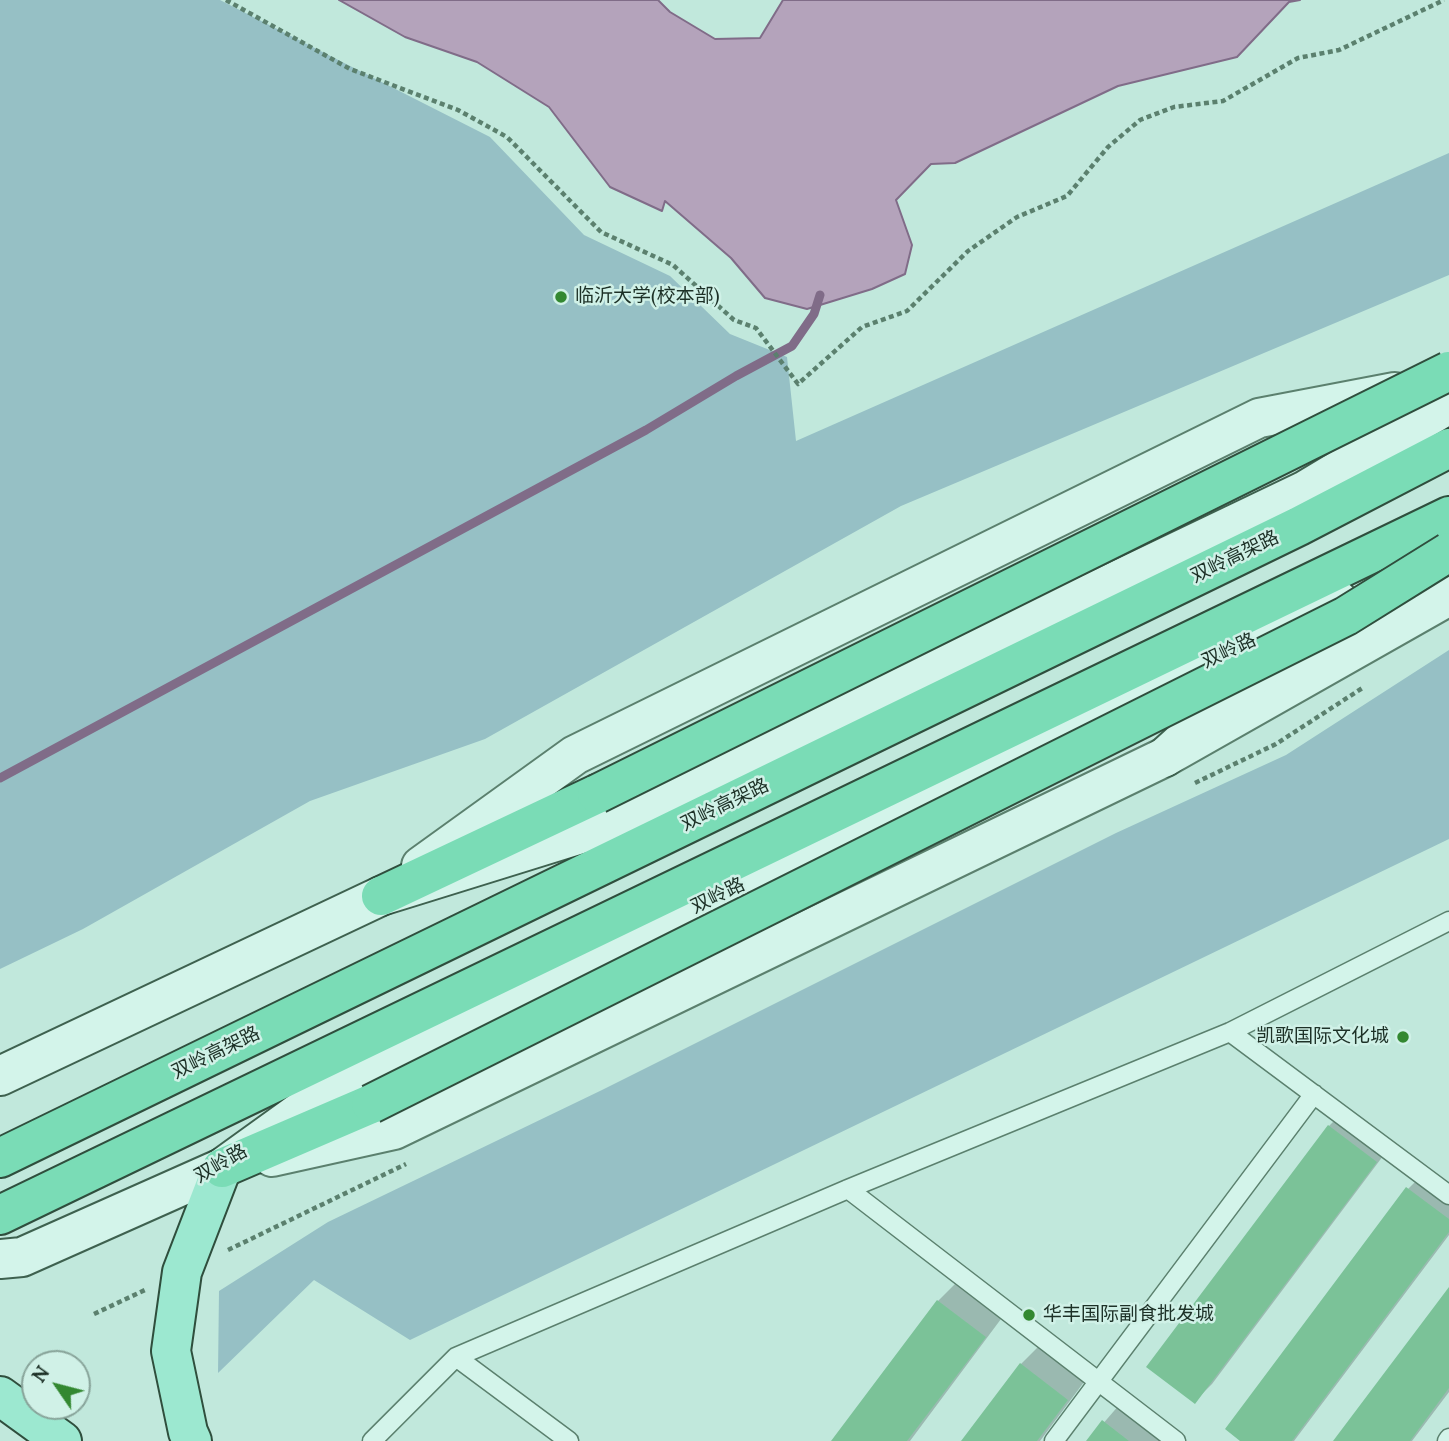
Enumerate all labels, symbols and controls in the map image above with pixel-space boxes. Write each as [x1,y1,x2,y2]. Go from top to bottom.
place label: 临沂大学(校本部) [575,286,720,308]
marker: 临沂大学(校本部) [553,289,569,305]
street label: 双岭高架路 [1187,526,1283,588]
street label: 双岭路 [1198,629,1260,673]
street label: 双岭高架路 [677,774,773,836]
street label: 双岭路 [687,873,749,919]
street label: 双岭高架路 [168,1022,264,1084]
place label: 凯歌国际文化城 [1256,1026,1389,1048]
marker: 凯歌国际文化城 [1395,1029,1411,1045]
street label: 双岭路 [191,1140,251,1188]
place label: 华丰国际副食批发城 [1043,1304,1214,1326]
marker: 华丰国际副食批发城 [1021,1307,1037,1323]
north arrow [21,1350,91,1420]
text: N [26,1361,54,1387]

